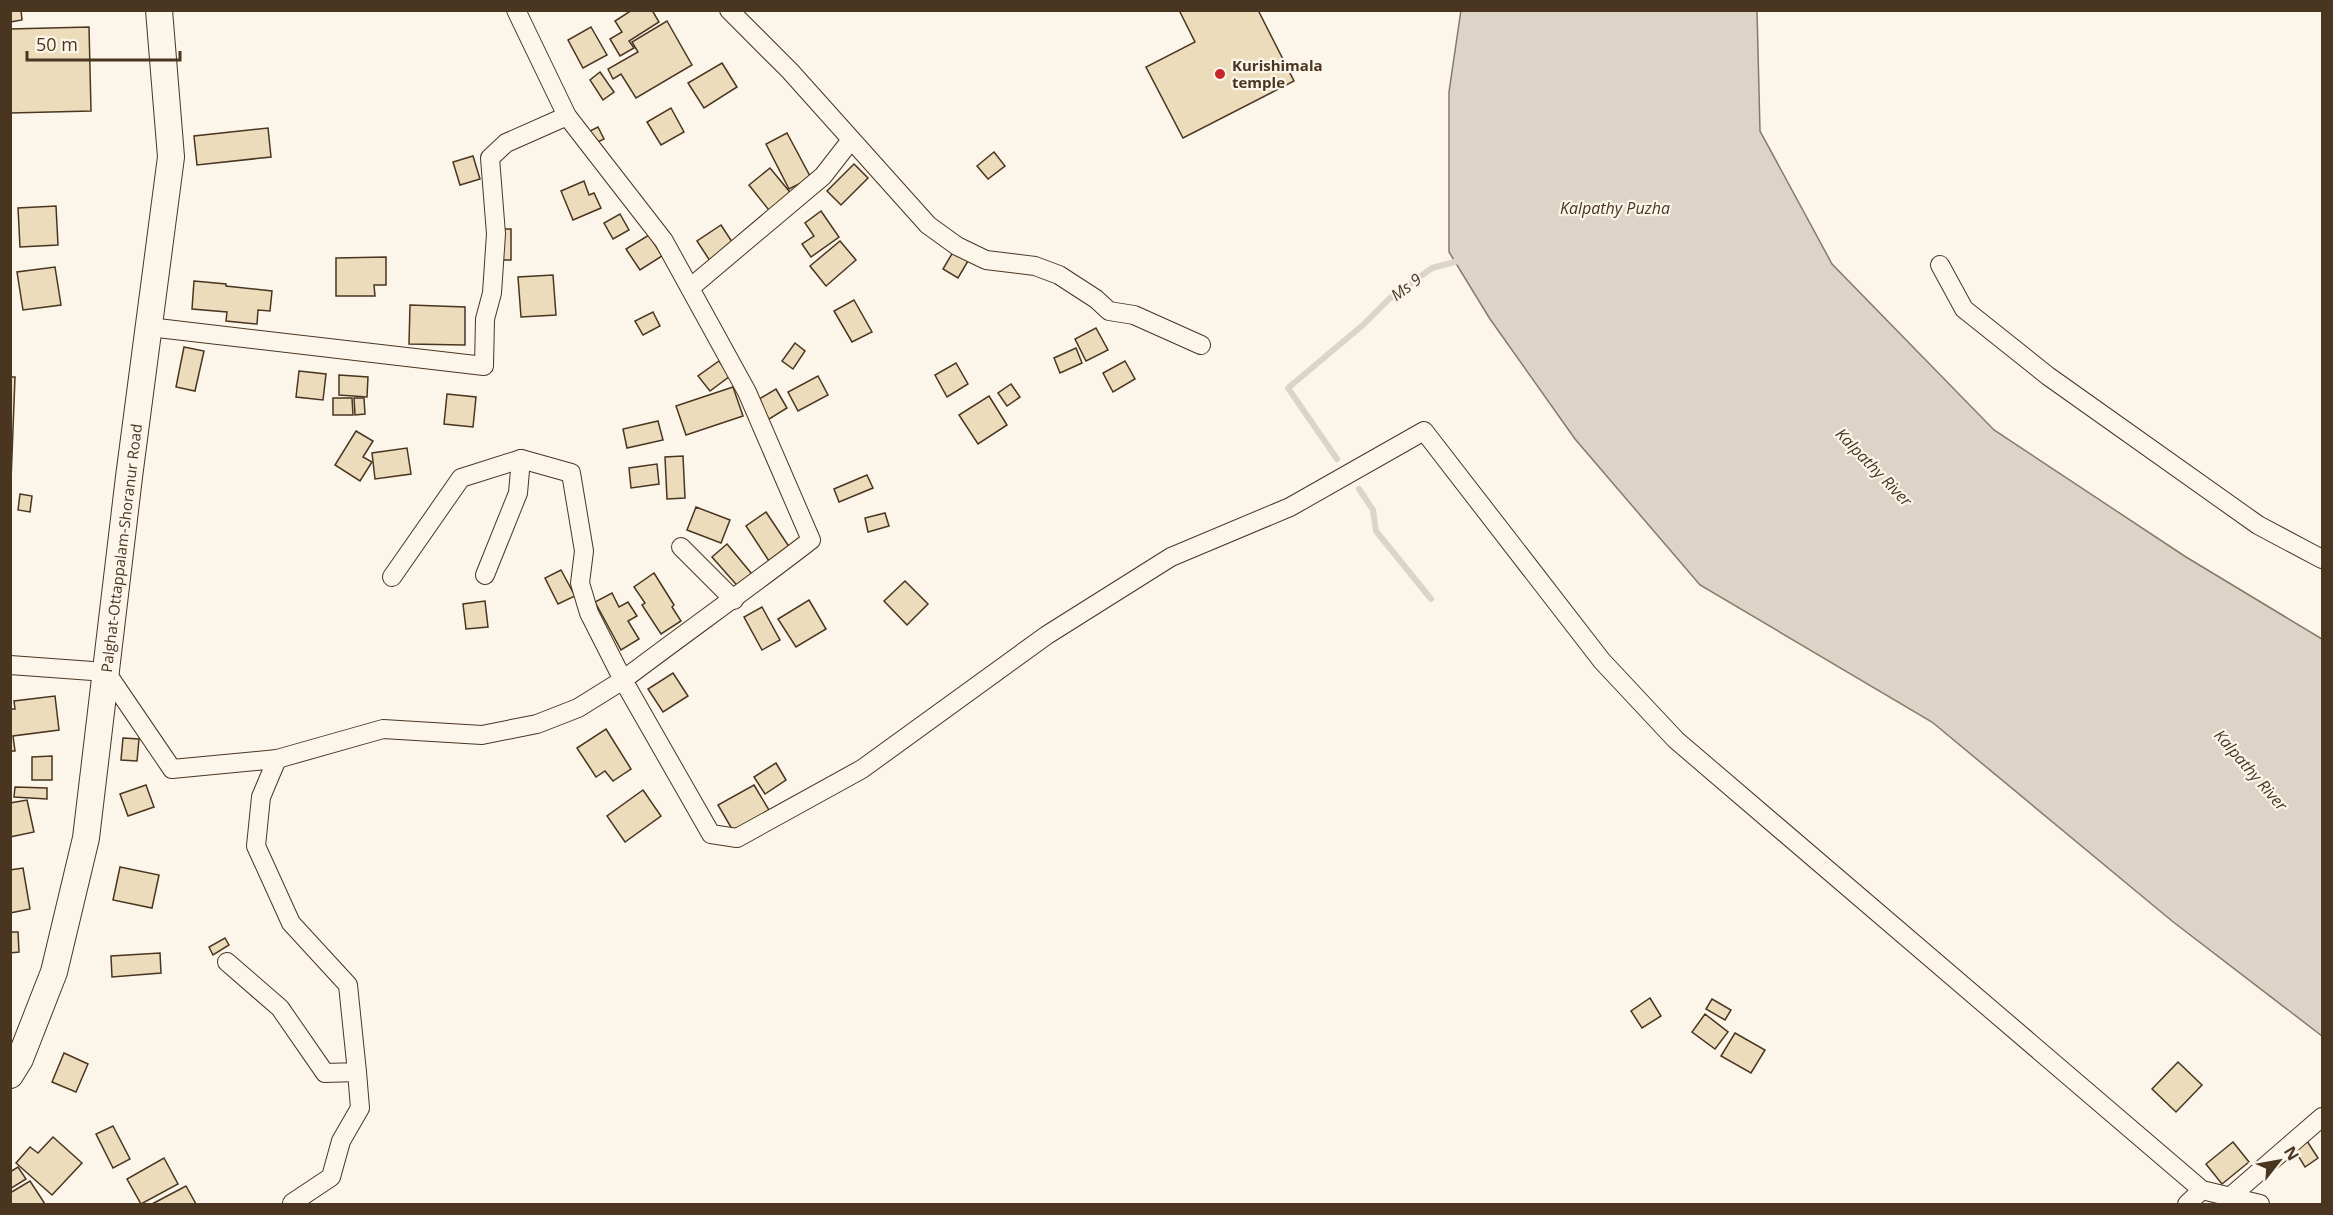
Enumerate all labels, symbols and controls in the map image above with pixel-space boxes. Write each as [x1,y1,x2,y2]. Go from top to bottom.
scale bar [27,24,180,62]
text: 50 m [36,32,78,56]
place label: Kurishimala temple [1232,55,1323,92]
marker: Kurishimala temple [1213,67,1227,81]
water label: Kalpathy Puzha [1560,197,1670,219]
water label: Ms 9 [1386,268,1426,306]
street label: Palghat-Ottappalam-Shoranur Road [96,423,146,673]
water label: Kalpathy River [1831,423,1918,512]
water label: Kalpathy River [2210,725,2293,816]
north arrow [2249,1131,2309,1191]
text: N [2279,1142,2305,1165]

